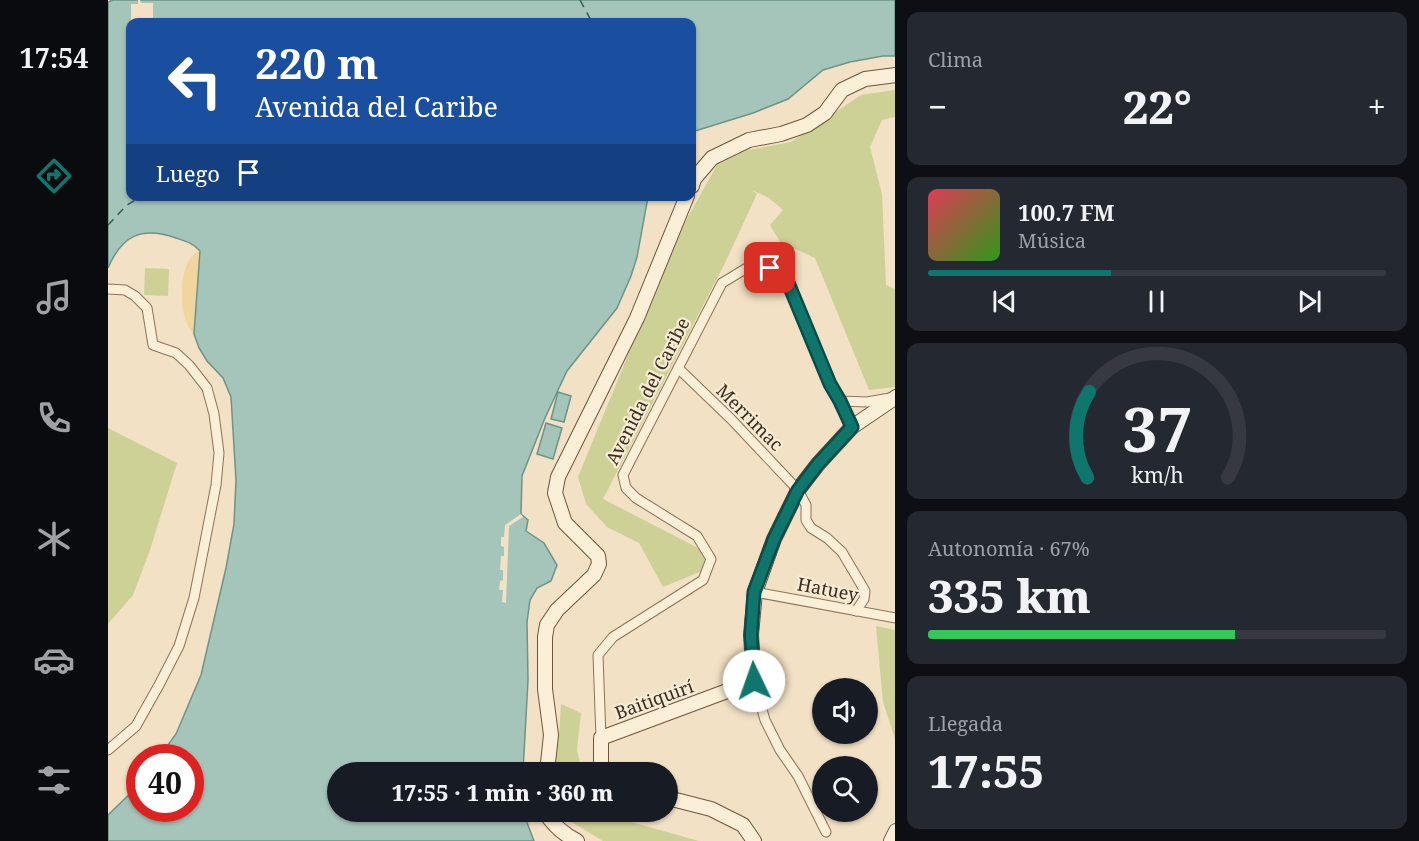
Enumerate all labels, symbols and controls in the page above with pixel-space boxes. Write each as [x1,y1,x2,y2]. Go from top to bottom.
text: 220 m [255,34,379,91]
text: 17:54 [19,39,89,76]
icon: left [156,42,234,120]
text: Clima [928,46,983,73]
text: 22° [1123,76,1192,137]
text: − [928,84,947,129]
text: + [1368,84,1386,129]
text: Avenida del Caribe [255,88,498,125]
icon: directions [33,155,75,197]
icon: arrive [232,156,265,189]
text: Luego [156,158,220,188]
text: 100.7 FM [1018,197,1115,227]
text: Música [1018,227,1086,254]
pin [744,242,795,293]
icon: arrive [753,251,786,284]
icon: music [33,276,75,318]
icon: previous [988,285,1021,318]
icon: pause [1140,285,1173,318]
icon: next [1293,285,1326,318]
street label: Avenida del Caribe [600,313,694,469]
street label: Merrimac [711,378,789,456]
text: 37 [1122,385,1192,470]
icon: phone [33,397,75,439]
text: km/h [1131,460,1184,489]
icon: climate [33,518,75,560]
text: Autonomía · 67% [928,535,1090,562]
text: 335 km [928,565,1091,626]
street label: Hatuey [795,571,862,607]
icon: car [33,639,75,681]
position arrow [722,649,786,713]
street label: Baitiquirí [611,674,697,724]
map controls [812,678,878,822]
button: sound [812,678,878,744]
text: Llegada [928,710,1003,737]
text: 17:55 [928,740,1044,801]
speed limit sign: 40 [126,744,204,822]
button: search [812,756,878,822]
icon: filters [33,759,75,801]
text: 17:55 · 1 min · 360 m [392,777,613,807]

